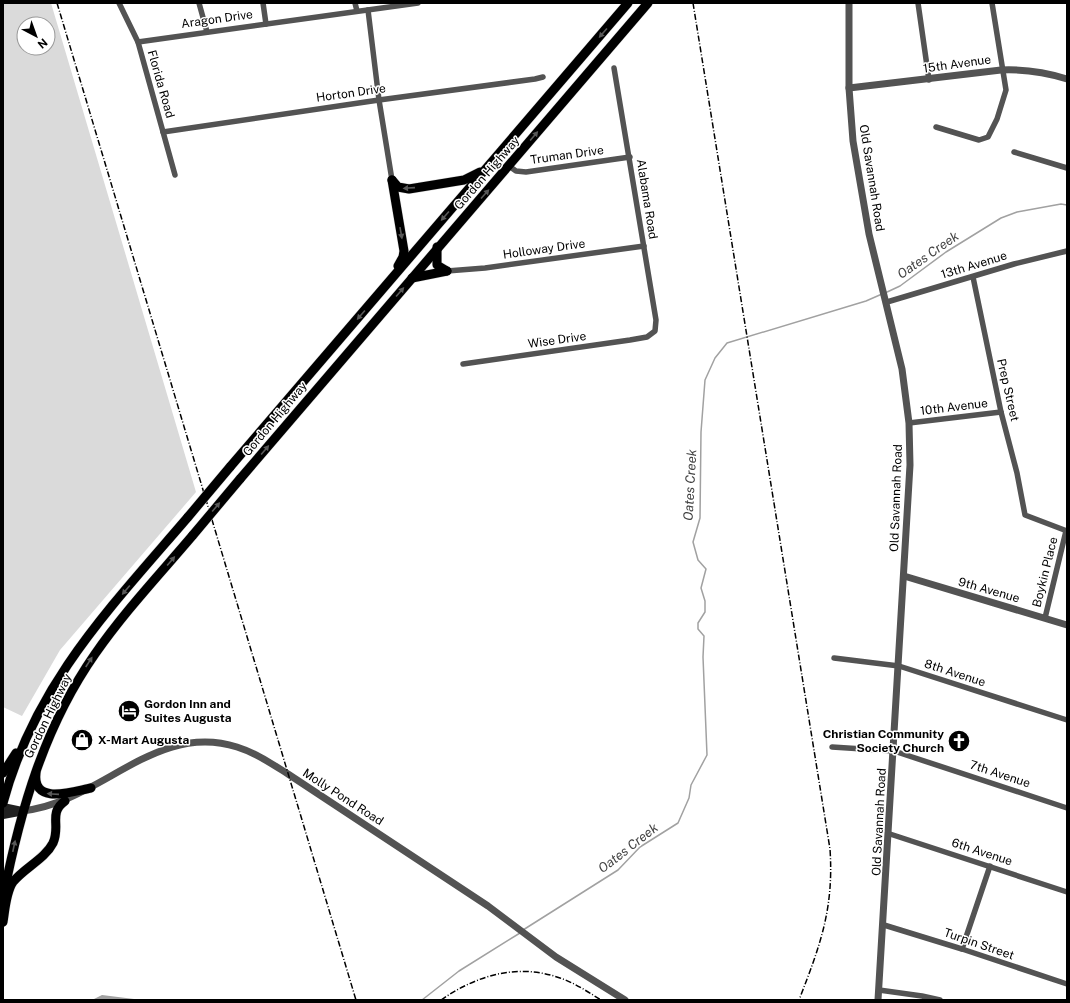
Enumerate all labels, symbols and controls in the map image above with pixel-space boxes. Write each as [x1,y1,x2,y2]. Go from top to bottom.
street label: Aragon Drive [180,7,254,31]
north arrow [16,16,56,56]
one-way arrow [598,27,607,38]
text: N [35,36,50,51]
street label: Florida Road [145,48,177,120]
street label: 15th Avenue [922,52,992,76]
street label: Horton Drive [315,81,387,105]
street label: Old Savannah Road [857,124,887,232]
one-way arrow [530,131,539,142]
street label: Gordon Highway [451,133,523,212]
street label: Truman Drive [529,143,605,167]
street label: Alabama Road [634,158,660,240]
one-way arrow [403,185,415,192]
one-way arrow [481,188,490,199]
one-way arrow [441,211,450,222]
one-way arrow [398,226,404,239]
water label: Oates Creek [894,228,962,282]
street label: Holloway Drive [502,236,586,262]
street label: 13th Avenue [939,248,1009,282]
one-way arrow [395,286,404,297]
one-way arrow [356,310,365,321]
street label: Wise Drive [527,329,587,351]
street label: Prep Street [994,357,1022,423]
street label: Gordon Highway [240,379,310,459]
street label: 10th Avenue [919,396,989,418]
street label: Old Savannah Road [887,444,905,552]
one-way arrow [260,445,269,454]
water label: Oates Creek [681,449,699,521]
one-way arrow [212,502,221,512]
street label: Boykin Place [1030,535,1061,609]
one-way arrow [166,555,175,566]
street label: 9th Avenue [957,575,1022,605]
one-way arrow [121,584,130,595]
one-way arrow [86,656,93,668]
street label: 8th Avenue [923,657,988,690]
street label: Gordon Highway [21,671,75,761]
place label: Gordon Inn and Suites Augusta [144,697,232,725]
hotel icon: Gordon Inn and Suites Augusta [116,698,142,724]
shop icon: X-Mart Augusta [69,727,95,753]
place label: Christian Community Society Church [823,727,944,755]
church icon: Christian Community Society Church [946,728,972,754]
place label: X-Mart Augusta [98,733,190,747]
street label: 7th Avenue [968,758,1032,790]
street label: Molly Pond Road [300,766,386,828]
street label: Old Savannah Road [869,768,889,876]
one-way arrow [47,790,59,797]
water label: Oates Creek [595,820,661,876]
street label: 6th Avenue [950,836,1014,868]
one-way arrow [12,840,18,852]
street label: Turpin Street [942,925,1016,963]

